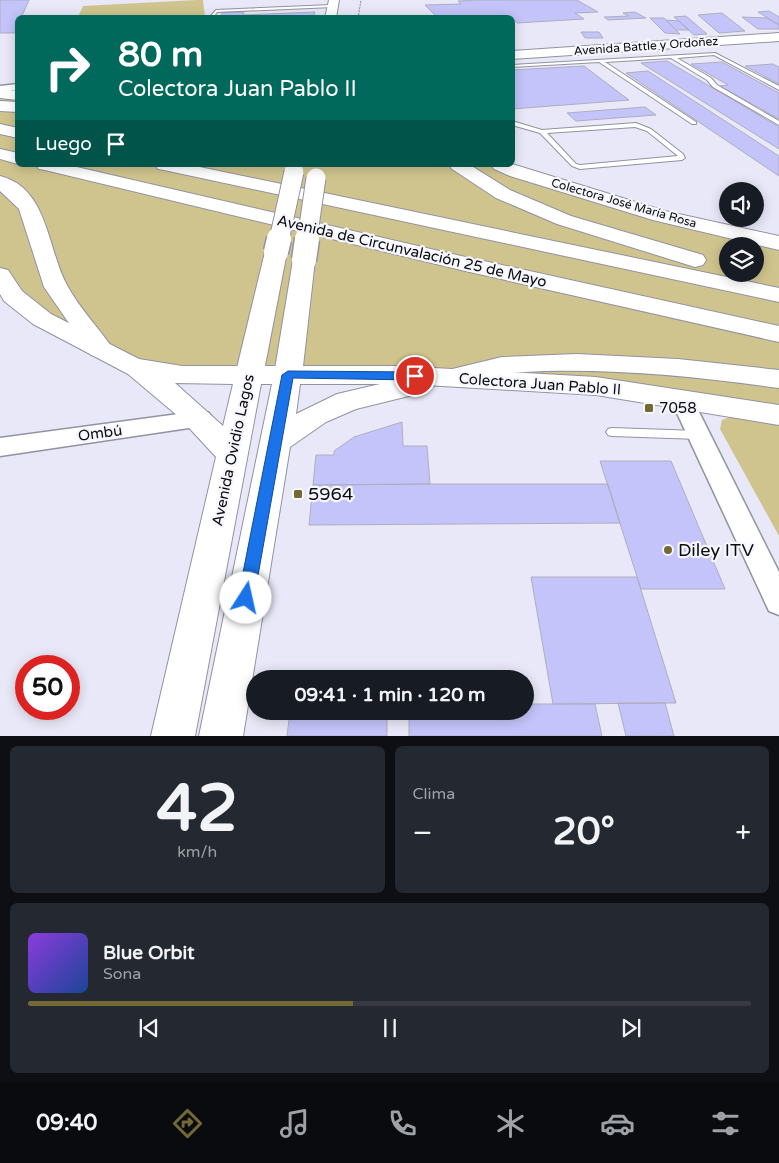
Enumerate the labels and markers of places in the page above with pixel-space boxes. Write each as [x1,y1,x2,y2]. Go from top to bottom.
pin [394,355,436,397]
place label: 7058 [659,399,697,417]
marker: 7058 [643,402,655,414]
place label: 5964 [308,483,353,505]
marker: 5964 [292,488,304,500]
place label: Diley ITV [678,539,755,561]
marker: Diley ITV [662,544,674,556]

